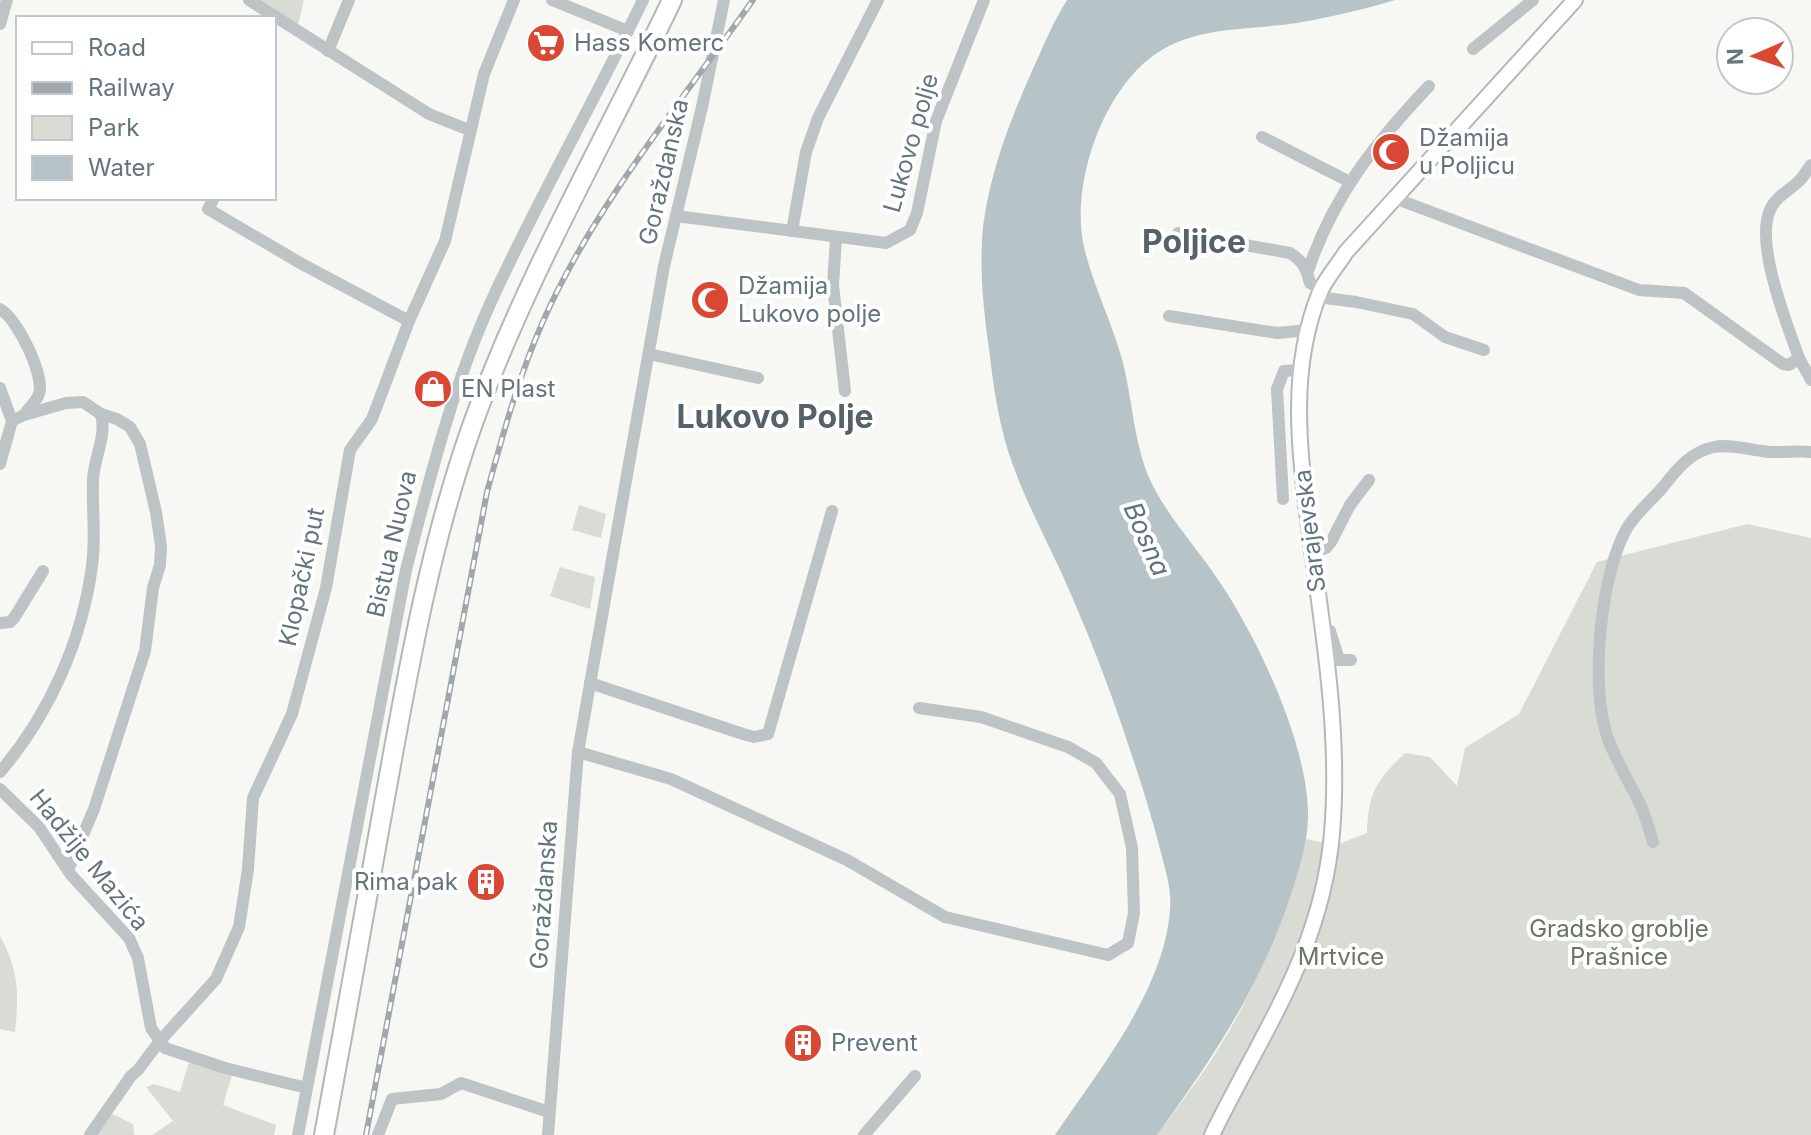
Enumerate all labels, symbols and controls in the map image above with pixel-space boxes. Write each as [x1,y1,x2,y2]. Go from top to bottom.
legend [16,16,276,200]
north arrow [1715,16,1795,96]
supermarket icon: Hass Komerc [525,22,567,64]
place label: Hass Komerc [574,28,724,57]
text: Road [88,33,146,62]
text: N [1722,48,1748,66]
street label: Lukovo polje [877,70,944,216]
text: Railway [88,73,175,102]
street label: Goraždanska [633,96,694,248]
text: Park [88,113,139,142]
place label: Džamija u Poljicu [1419,123,1515,180]
mosque icon: Džamija u Poljicu [1370,131,1412,173]
text: Water [88,153,155,182]
district label: Poljice [1142,222,1246,261]
place label: Džamija Lukovo polje [738,271,881,328]
mosque icon: Džamija Lukovo polje [689,279,731,321]
shop icon: EN Plast [412,368,454,410]
place label: EN Plast [461,374,556,403]
district label: Lukovo Polje [676,397,874,436]
street label: Bistua Nuova [361,468,422,620]
street label: Sarajevska [1288,468,1331,594]
water label: Bosna [1118,497,1177,581]
street label: Klopački put [273,505,330,649]
street label: Hadžije Mazića [24,783,155,936]
street label: Goraždanska [524,819,563,970]
building icon: Rima pak [465,861,507,903]
place label: Rima pak [354,867,458,896]
park label: Gradsko groblje Prašnice [1529,914,1709,971]
park label: Mrtvice [1298,942,1384,971]
building icon: Prevent [782,1022,824,1064]
place label: Prevent [831,1028,918,1057]

